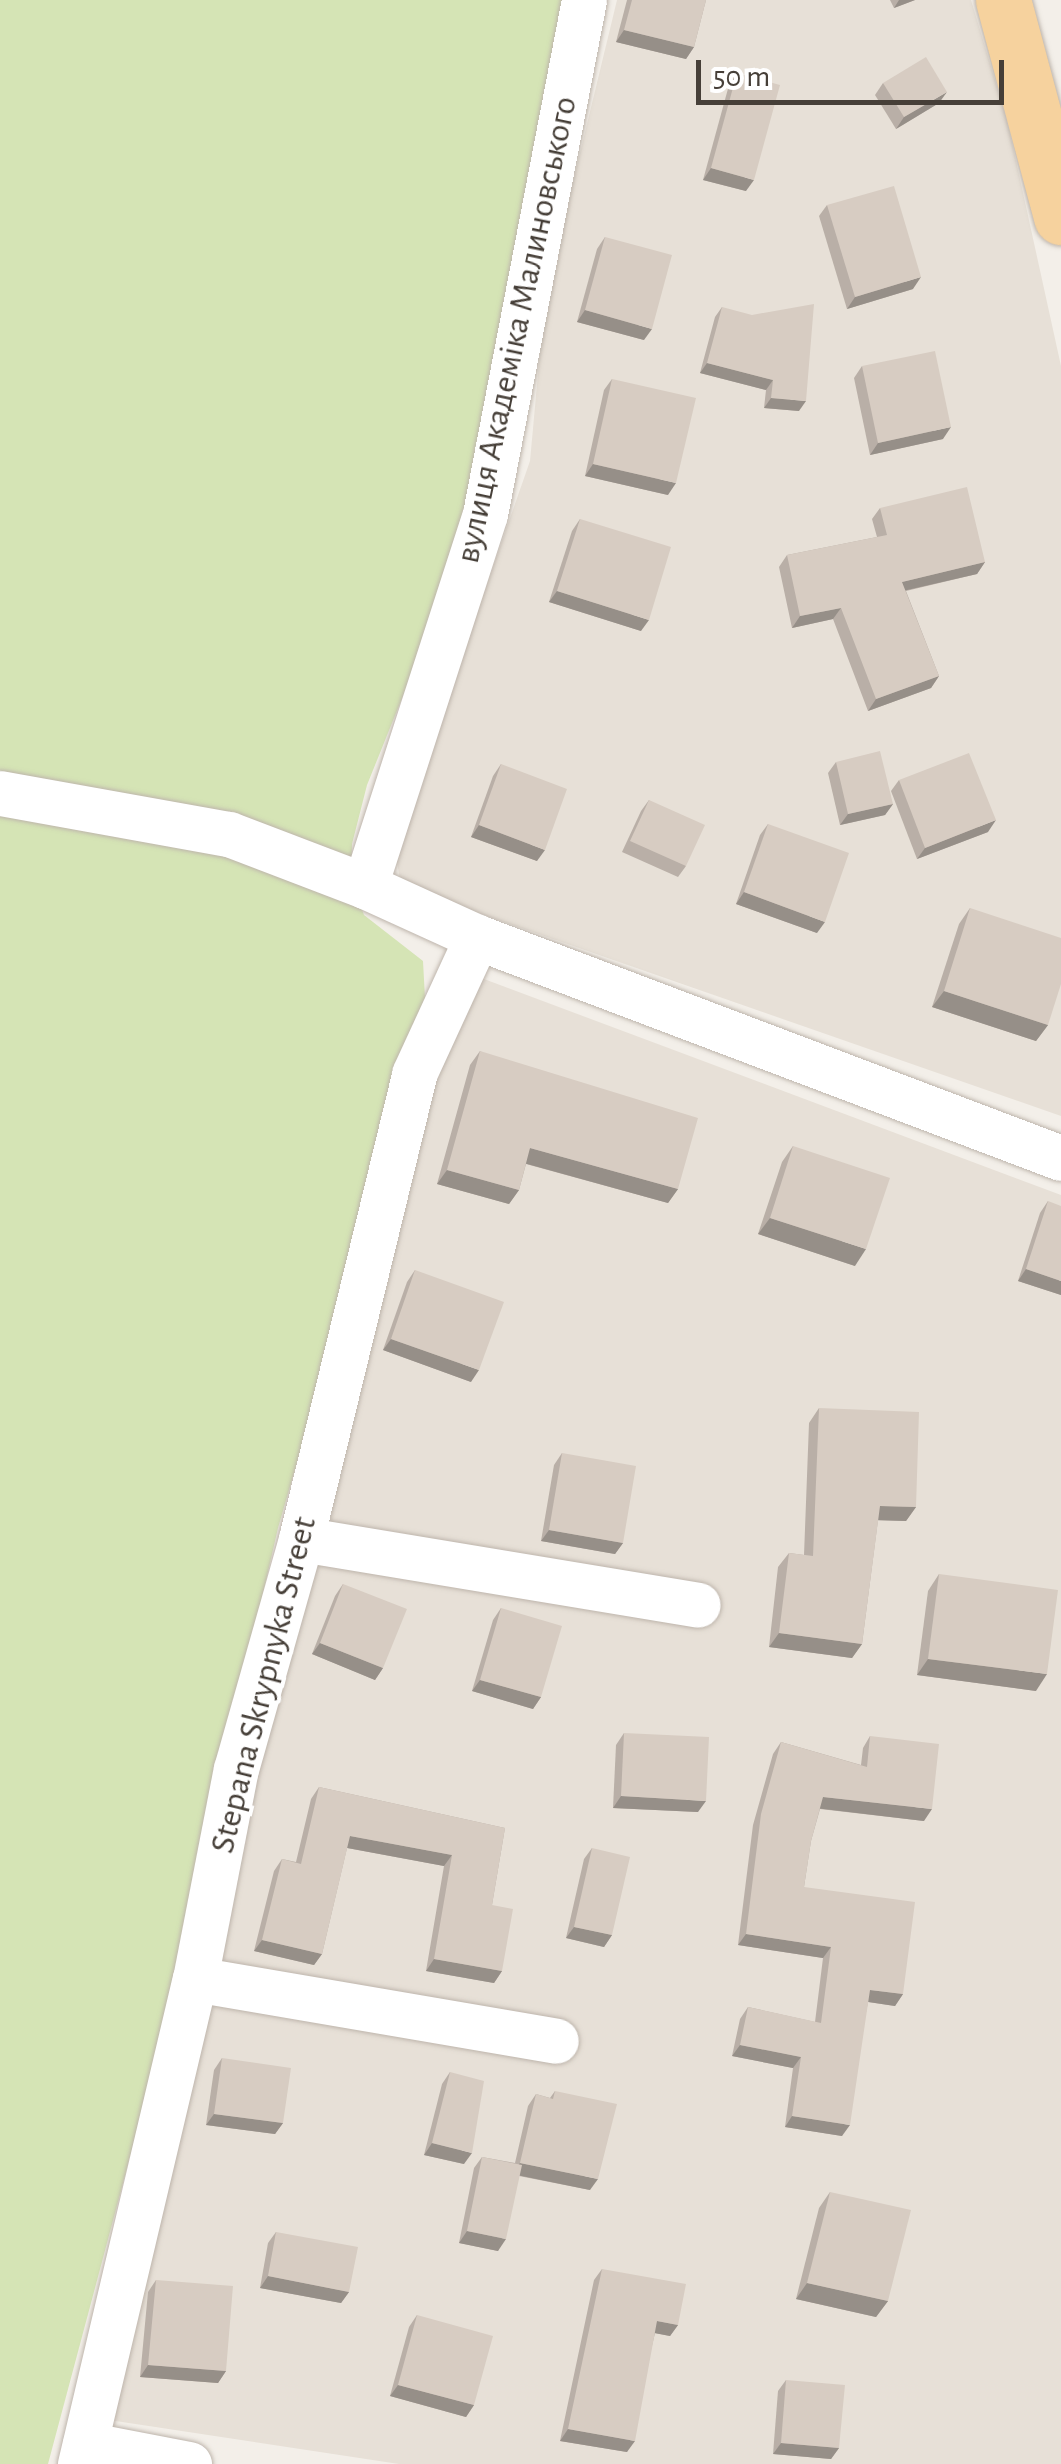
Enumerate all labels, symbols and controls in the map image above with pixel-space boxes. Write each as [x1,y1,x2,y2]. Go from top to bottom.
scale bar [701,40,1008,102]
text: 50 m [713,62,770,92]
street label: вулиця Академіка Малиновського [447,93,587,567]
street label: Stepana Skrypnyka Street [202,1512,326,1858]

